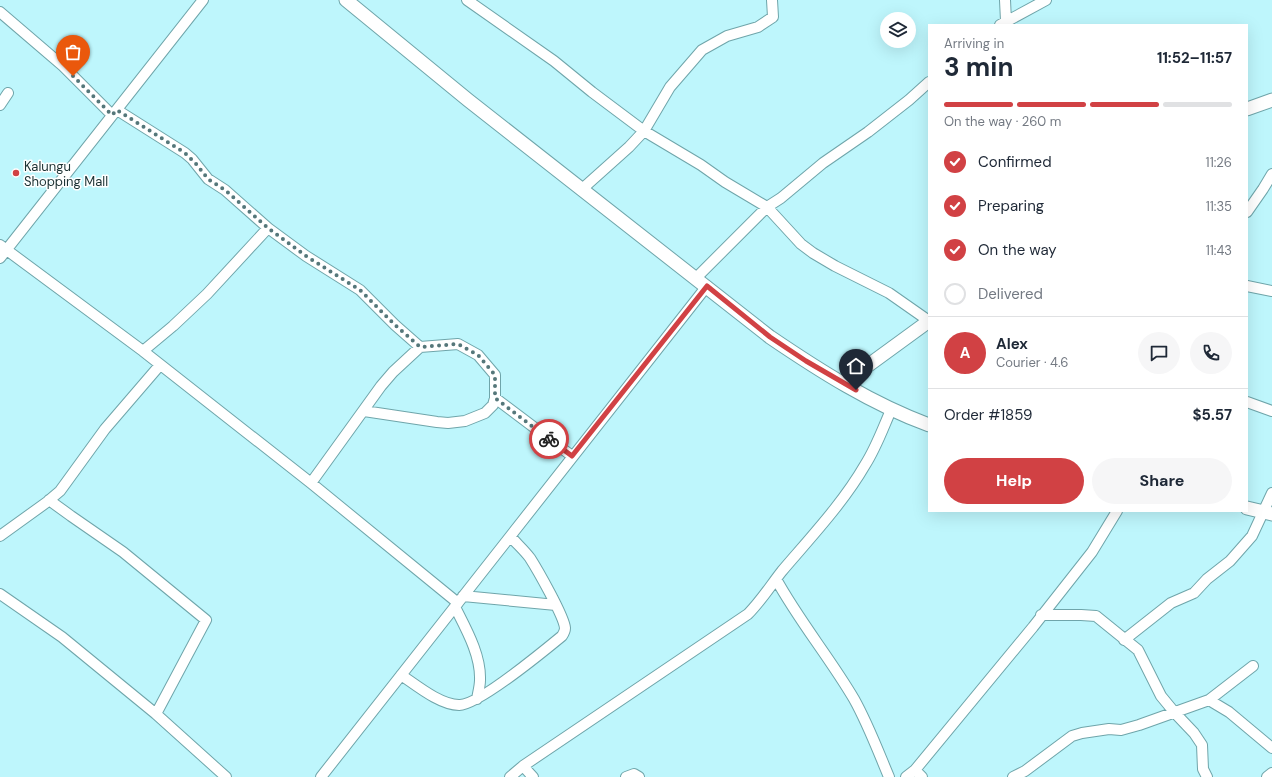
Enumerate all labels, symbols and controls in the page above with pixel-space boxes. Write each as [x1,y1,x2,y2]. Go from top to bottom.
map controls [880,12,916,48]
button: layers [880,12,916,48]
pin [56,35,90,76]
text: Arriving in [944,35,1004,52]
icon: bag [62,41,84,63]
text: 11:52–11:57 [1157,48,1232,68]
text: 3 min [944,50,1013,84]
text: On the way · 260 m [944,113,1061,130]
icon: check [944,151,966,173]
text: Confirmed [978,152,1052,172]
text: 11:26 [1206,154,1232,171]
place label: Kalungu Shopping Mall [24,158,108,190]
marker: Kalungu Shopping Mall [11,168,21,178]
icon: check [944,195,966,217]
text: Preparing [978,196,1044,216]
text: 11:35 [1206,198,1232,215]
icon: check [944,239,966,261]
text: On the way [978,240,1057,260]
text: 11:43 [1206,242,1232,259]
text: Delivered [978,284,1043,304]
button: chat [1138,332,1180,374]
button: phone [1190,332,1232,374]
text: Alex [996,334,1028,354]
text: A [960,343,970,363]
pin [839,349,873,390]
text: Courier · 4.6 [996,354,1068,371]
icon: home [845,355,867,377]
text: Order #1859 [944,405,1032,425]
text: $5.57 [1193,405,1232,425]
courier [529,419,569,459]
icon: bike [538,428,560,450]
button: Help [944,458,1084,504]
button: Share [1092,458,1232,504]

